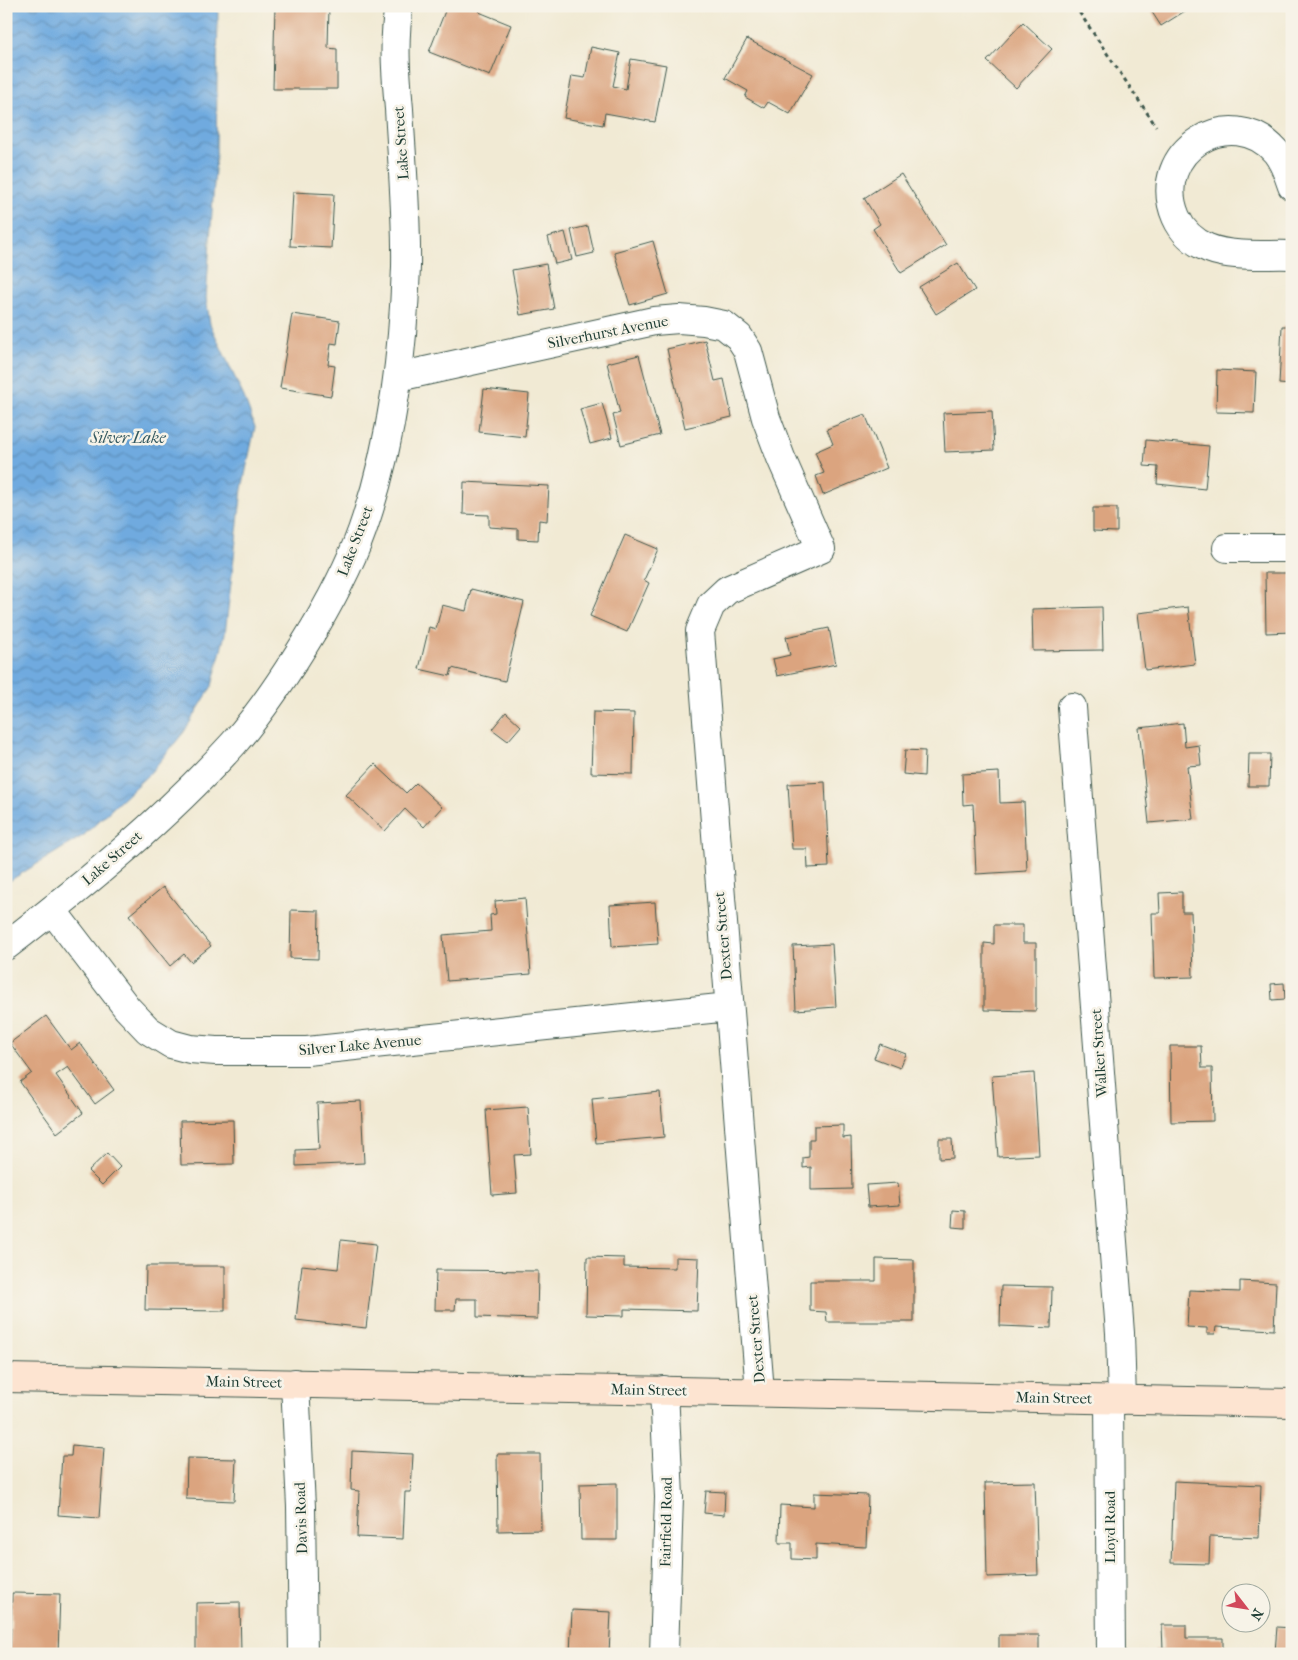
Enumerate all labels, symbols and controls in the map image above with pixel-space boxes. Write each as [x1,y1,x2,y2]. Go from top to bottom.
street label: Lake Street [389,105,413,180]
street label: Silverhurst Avenue [546,311,670,353]
water label: Silver Lake [89,428,166,447]
street label: Lake Street [333,503,377,579]
street label: Lake Street [78,827,146,889]
street label: Dexter Street [710,890,736,981]
street label: Walker Street [1087,1007,1111,1099]
street label: Silver Lake Avenue [298,1031,423,1059]
street label: Dexter Street [743,1293,769,1384]
street label: Main Street [206,1372,283,1392]
street label: Main Street [611,1380,688,1400]
street label: Main Street [1016,1388,1093,1408]
street label: Fairfield Road [656,1476,676,1567]
street label: Davis Road [291,1481,311,1554]
street label: Lloyd Road [1101,1490,1119,1563]
north arrow [1220,1582,1270,1632]
text: N [1246,1606,1267,1624]

